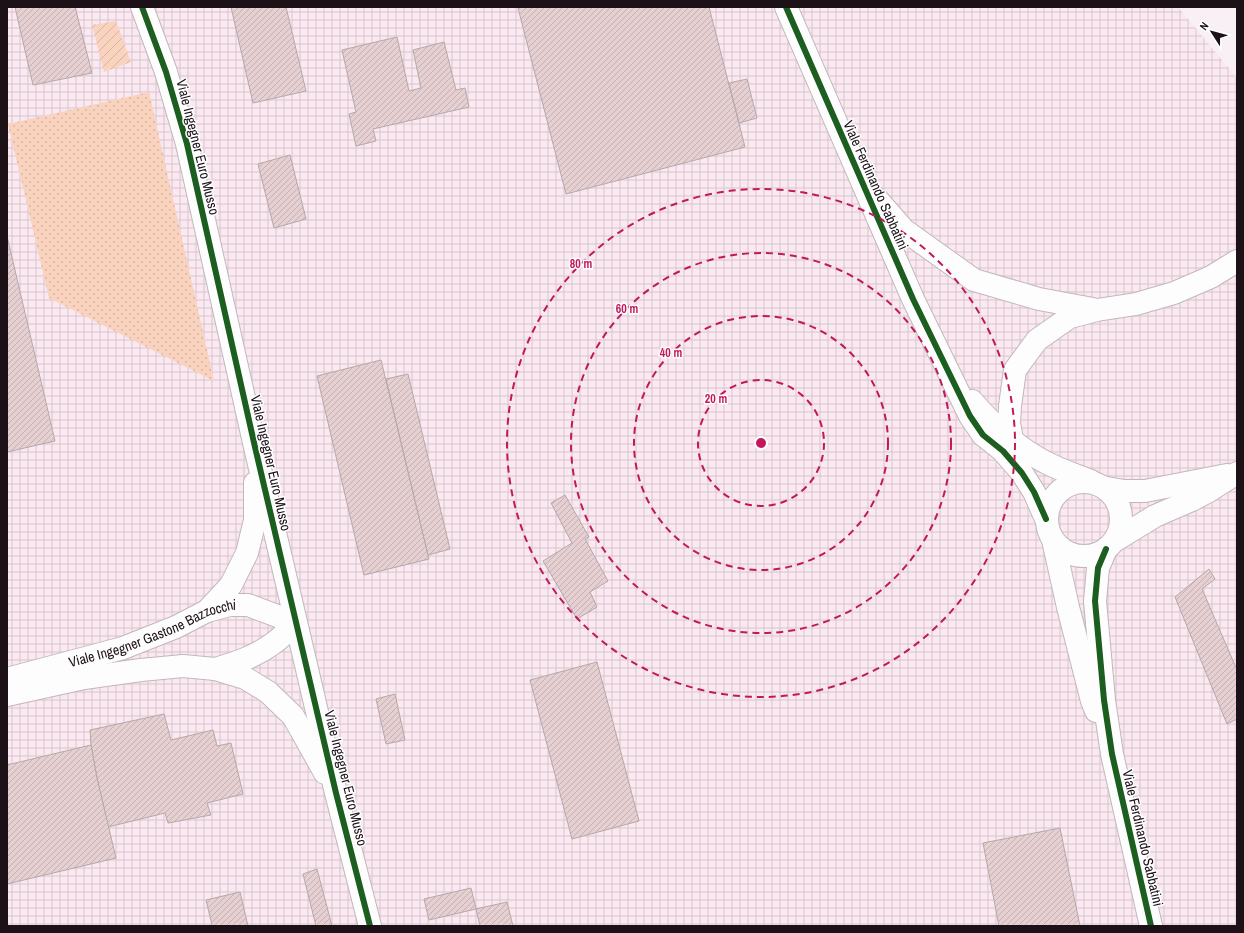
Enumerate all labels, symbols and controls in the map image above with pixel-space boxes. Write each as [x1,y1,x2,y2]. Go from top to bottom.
north arrow [1192,12,1232,52]
text: N [1196,19,1211,33]
street label: Viale Ingegner Euro Musso [172,77,224,217]
street label: Viale Ferdinando Sabbatini [839,118,913,252]
text: 80 m [570,256,592,272]
text: 60 m [616,301,638,317]
text: 40 m [660,345,682,361]
text: 20 m [705,391,727,407]
street label: Viale Ingegner Euro Musso [247,393,295,533]
centre of rings [754,436,768,450]
street label: Viale Ingegner Gastone Bazzocchi [67,596,236,671]
street label: Viale Ingegner Euro Musso [320,708,372,848]
street label: Viale Ferdinando Sabbatini [1119,768,1167,908]

